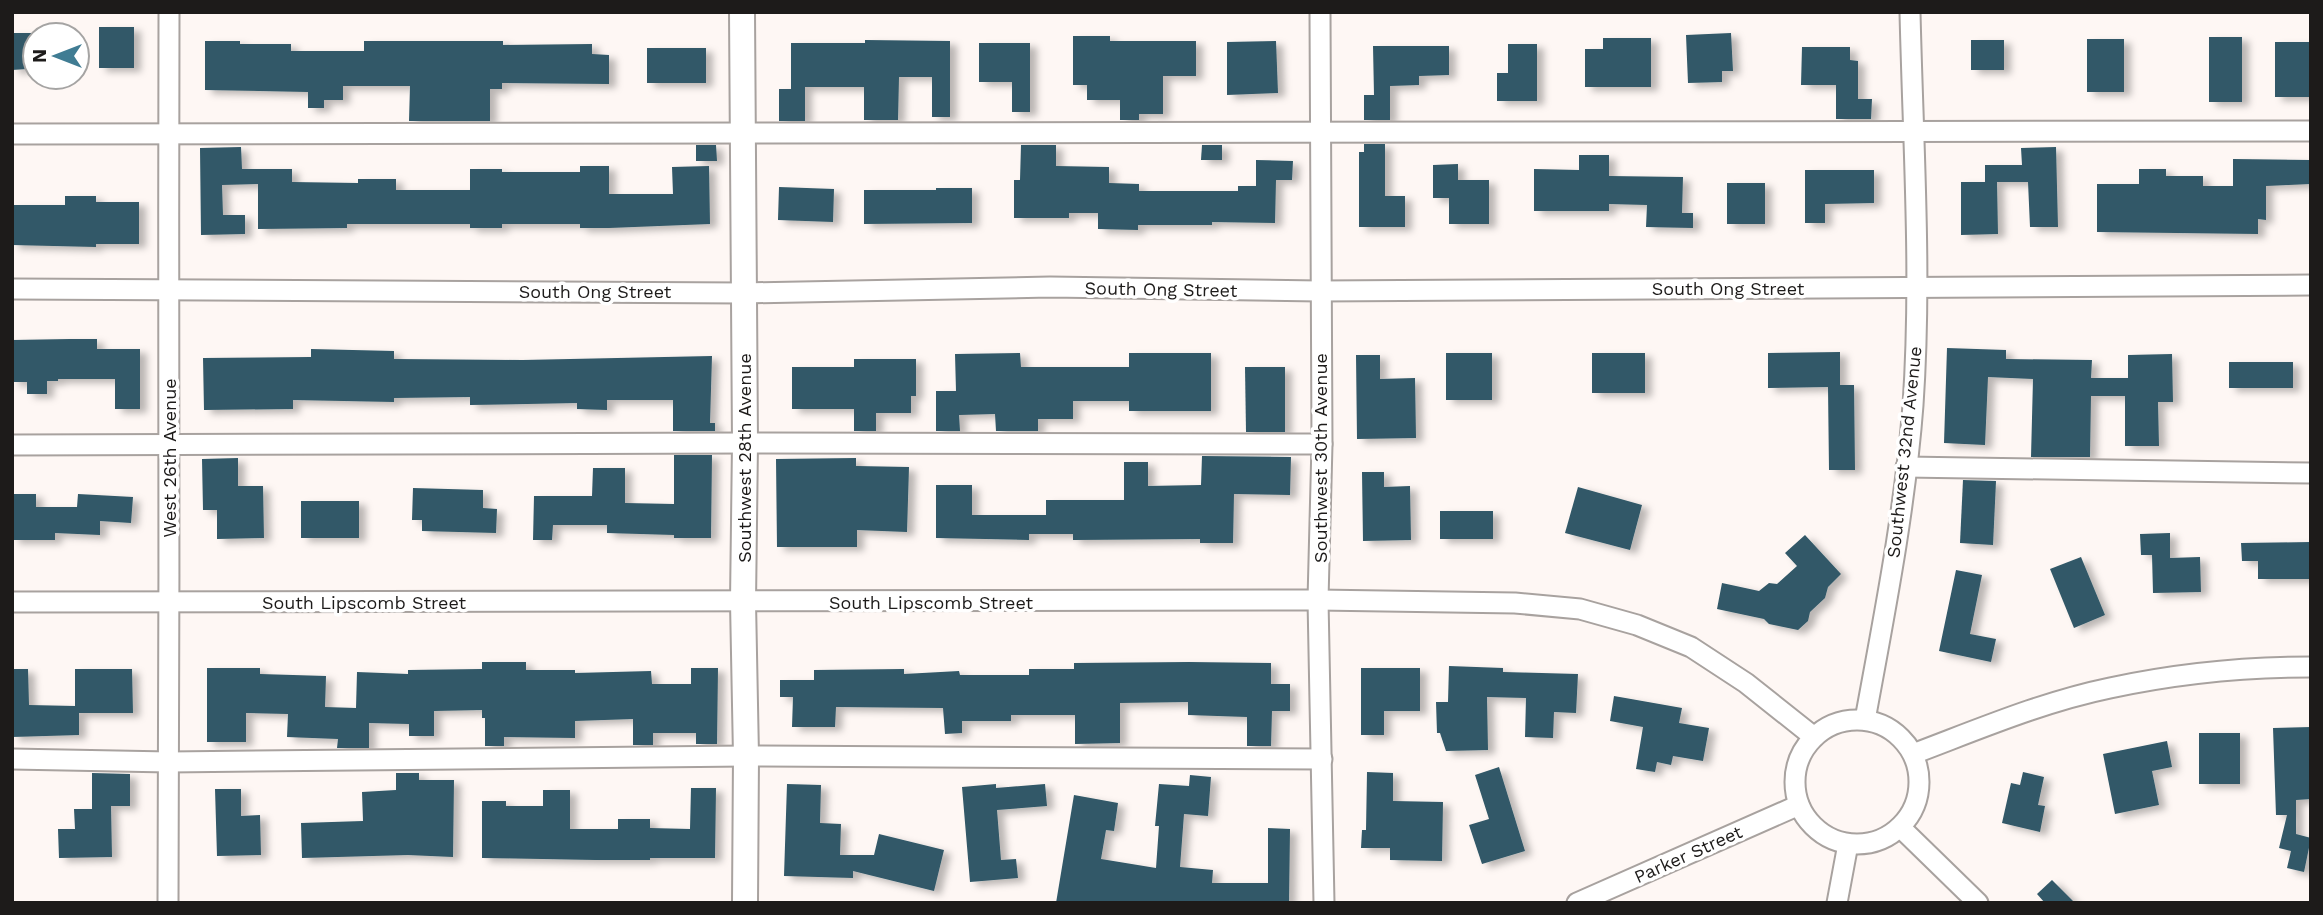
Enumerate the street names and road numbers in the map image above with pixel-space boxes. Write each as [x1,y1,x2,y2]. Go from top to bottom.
street label: South Ong Street [1084,277,1238,301]
street label: South Ong Street [1652,278,1805,299]
street label: South Ong Street [519,281,672,302]
street label: Southwest 32nd Avenue [1882,345,1926,559]
street label: Southwest 28th Avenue [734,353,755,563]
street label: Southwest 30th Avenue [1310,353,1331,563]
street label: West 26th Avenue [159,378,180,538]
street label: South Lipscomb Street [262,592,467,613]
street label: South Lipscomb Street [829,592,1034,613]
street label: Parker Street [1631,821,1746,887]

